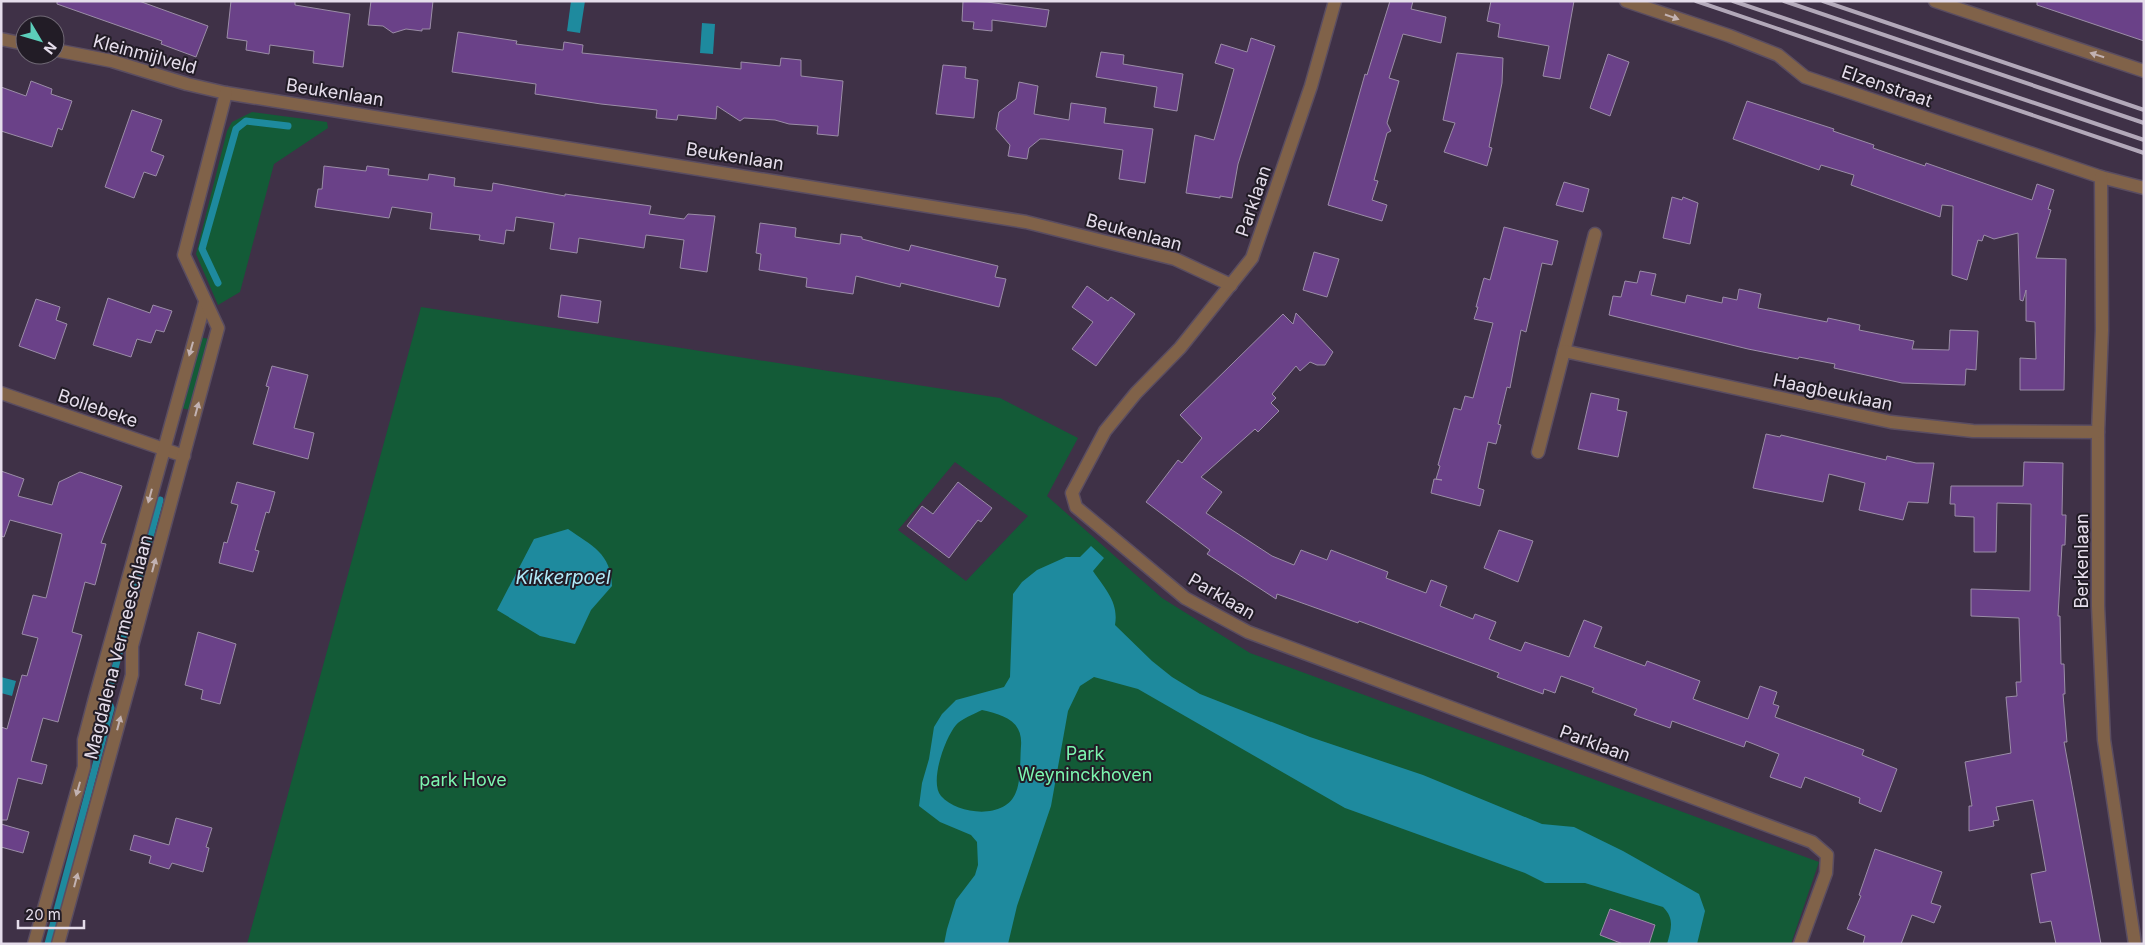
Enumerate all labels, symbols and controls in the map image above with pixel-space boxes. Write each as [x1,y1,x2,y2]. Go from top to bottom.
one-way arrow [1665,13,1680,21]
north arrow [15,15,65,65]
street label: Kleinmijlveld [91,30,199,78]
text: N [41,39,61,58]
one-way arrow [2090,51,2105,59]
street label: Elzenstraat [1839,61,1935,111]
street label: Beukenlaan [285,74,385,110]
street label: Beukenlaan [685,138,785,174]
street label: Parklaan [1231,163,1275,239]
street label: Beukenlaan [1084,209,1184,255]
one-way arrow [187,342,195,357]
street label: Haagbeuklaan [1771,369,1895,415]
street label: Bollebeke [55,385,141,431]
one-way arrow [193,401,201,416]
one-way arrow [146,488,154,503]
street label: Berkenlaan [2071,513,2092,609]
street label: Magdalena Vermeeschlaan [80,533,156,761]
one-way arrow [150,558,158,573]
water label: Kikkerpoel [515,566,611,589]
street label: Parklaan [1185,568,1259,624]
one-way arrow [115,716,123,731]
street label: Parklaan [1557,721,1633,765]
park label: Park Weyninckhoven [1018,743,1152,785]
park label: park Hove [419,769,507,790]
one-way arrow [73,781,81,796]
one-way arrow [72,872,80,887]
scale bar [18,898,84,930]
text: 20 m [25,905,61,924]

